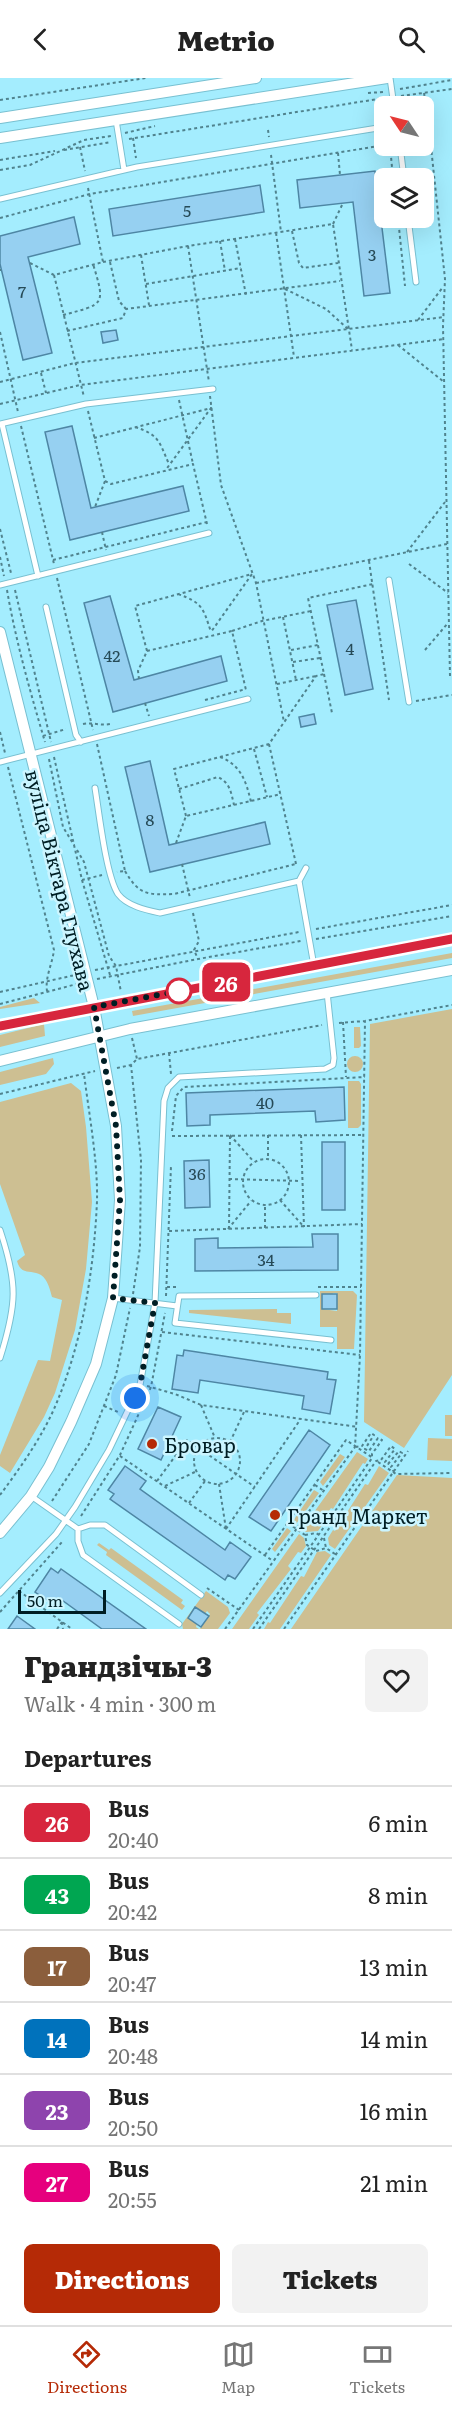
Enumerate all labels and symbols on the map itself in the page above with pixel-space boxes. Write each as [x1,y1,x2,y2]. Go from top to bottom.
north arrow [374,96,434,156]
house number: 5 [183,198,191,222]
house number: 3 [368,242,376,266]
house number: 7 [18,279,26,303]
house number: 4 [346,636,355,660]
house number: 42 [104,643,120,667]
street label: вуліца Віктара Глухава [19,766,103,994]
house number: 8 [146,807,155,831]
line badge: 26 [199,962,253,1002]
unlabelled marker [166,978,192,1004]
house number: 40 [256,1090,274,1114]
house number: 36 [188,1161,206,1185]
house number: 34 [257,1247,275,1271]
your location [120,1383,150,1413]
place label: Бровар [164,1429,236,1459]
marker: Бровар [145,1437,159,1451]
place label: Гранд Маркет [287,1500,428,1530]
marker: Гранд Маркет [268,1508,282,1522]
scale bar [18,1587,106,1614]

